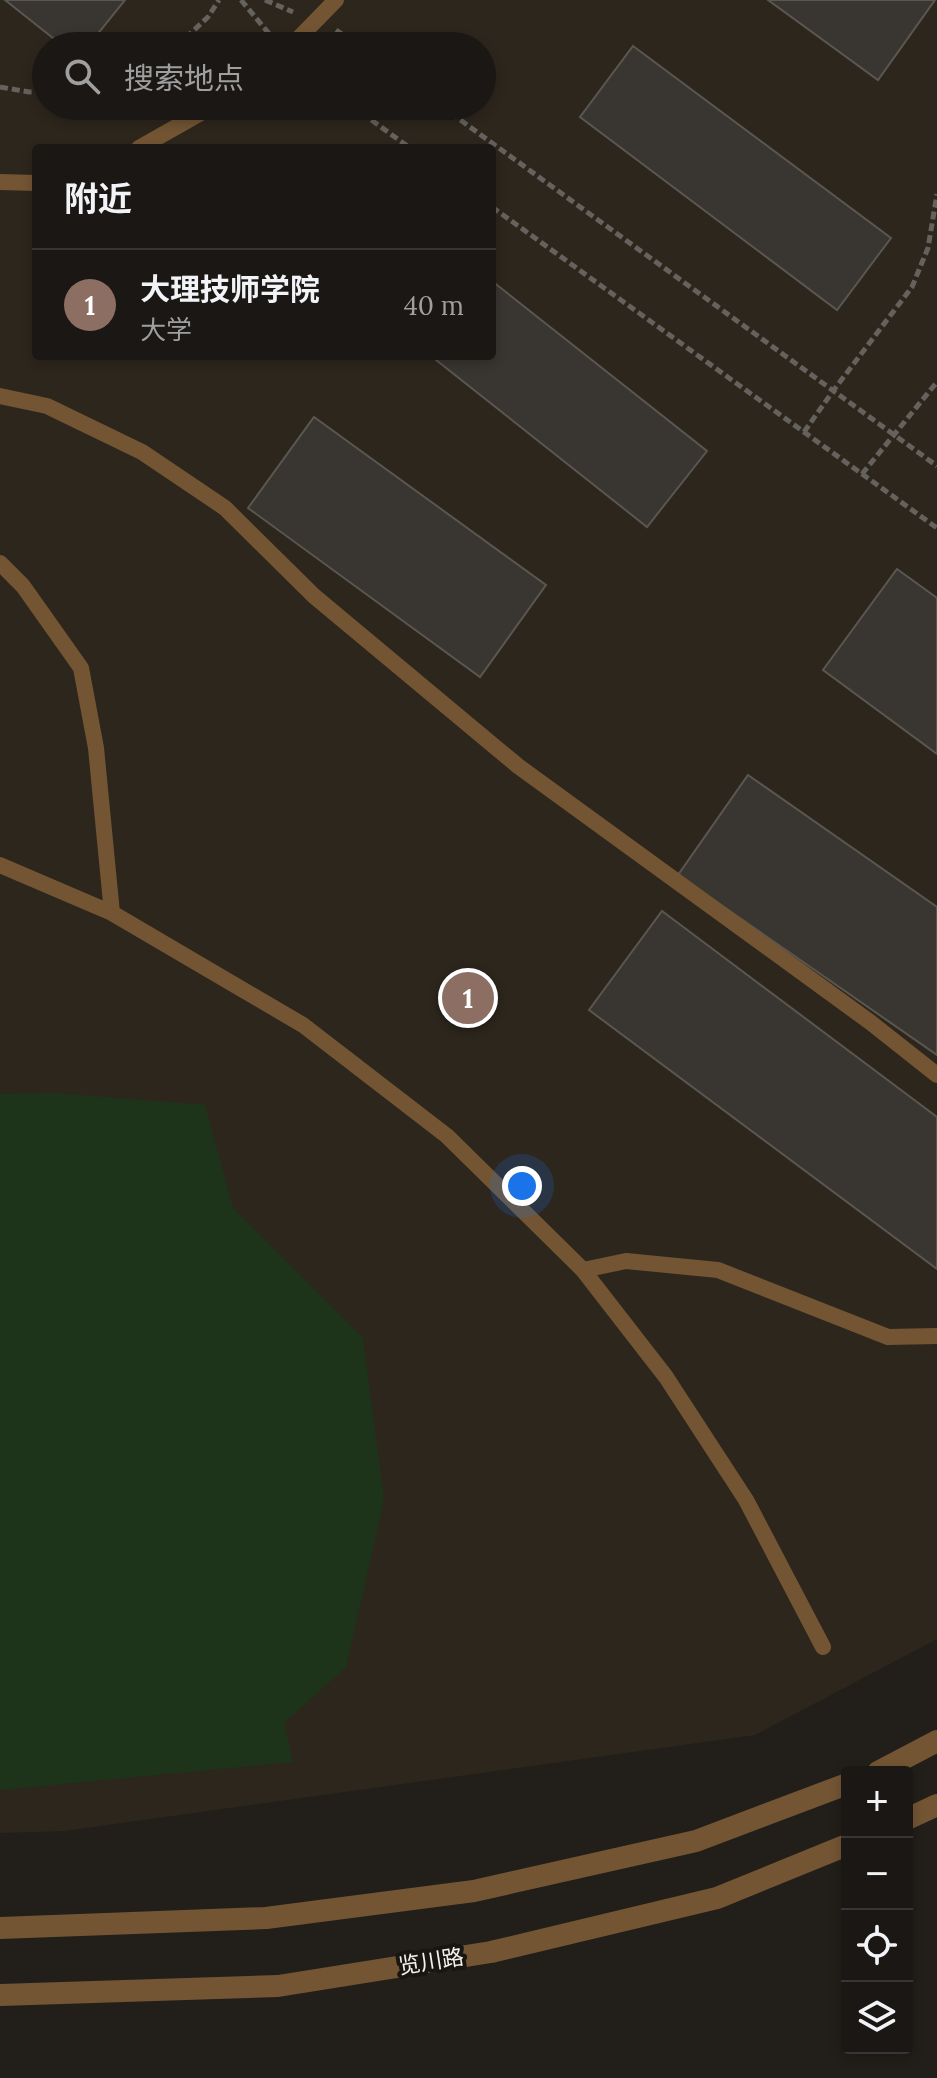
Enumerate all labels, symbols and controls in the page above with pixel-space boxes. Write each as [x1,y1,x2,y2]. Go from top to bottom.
search box [32,32,496,120]
icon: search [60,54,104,98]
text: 搜索地点 [124,59,244,97]
text: 附近 [64,177,132,220]
text: 大理技师学院 [140,270,320,308]
text: 1 [85,289,95,322]
text: 40 m [404,289,464,322]
text: 大学 [140,313,192,346]
pin: 1 [442,968,494,1028]
your location [502,1166,542,1206]
map controls [841,1766,913,2054]
button: + [841,1766,913,1838]
button: − [841,1838,913,1910]
button: locate [841,1910,913,1982]
street label: 览川路 [396,1942,466,1980]
button: layers [841,1982,913,2054]

